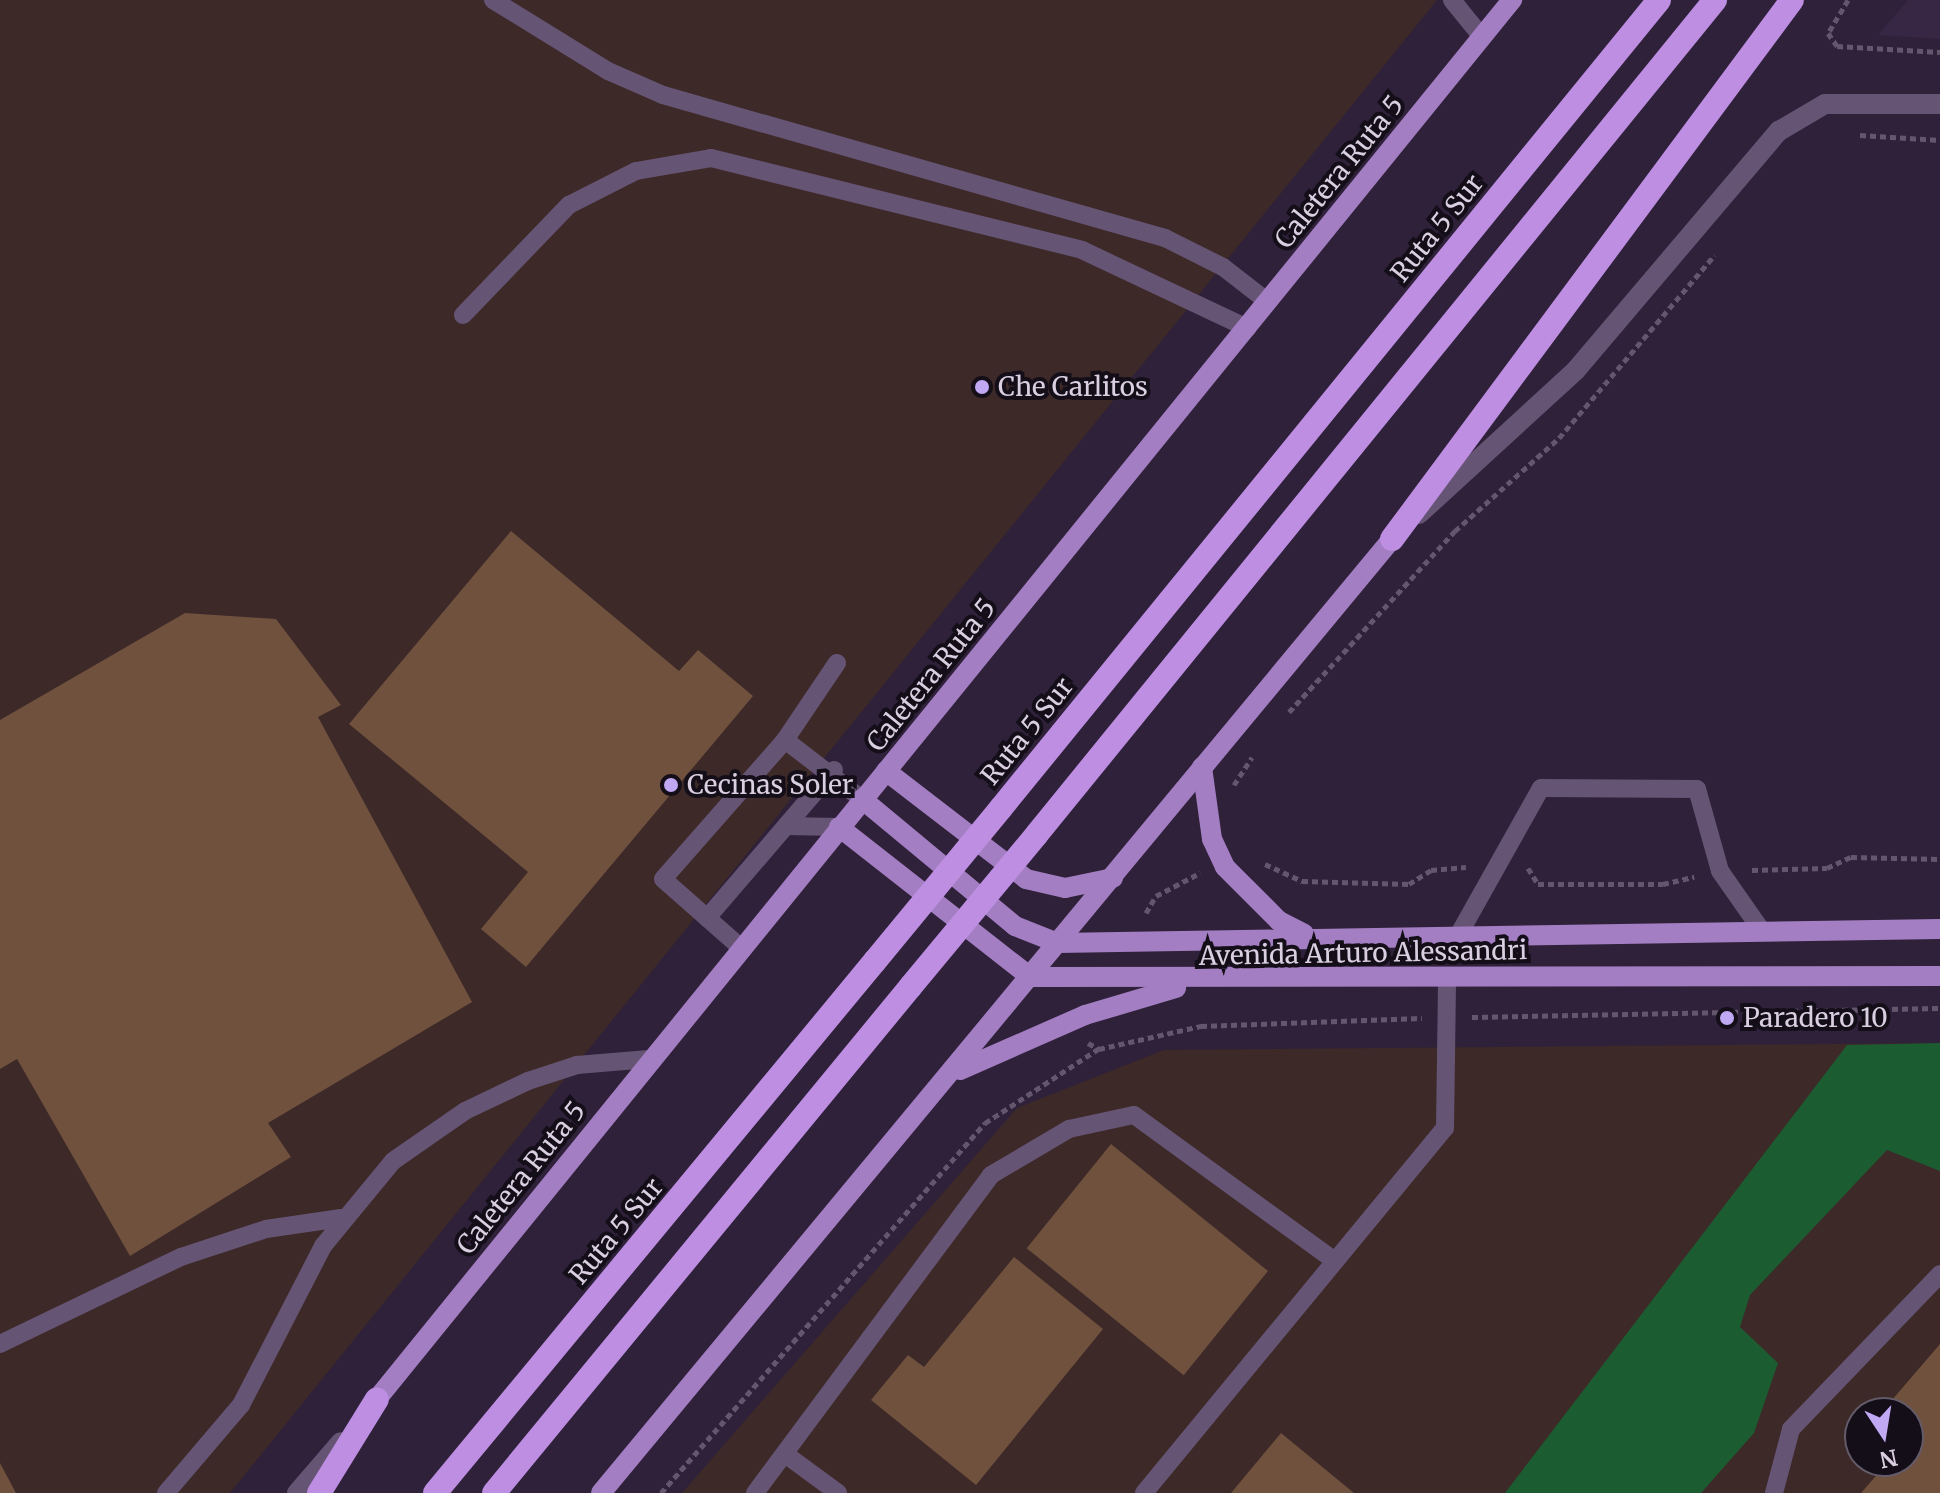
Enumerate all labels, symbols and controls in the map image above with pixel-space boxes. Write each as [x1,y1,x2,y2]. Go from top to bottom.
street label: Caletera Ruta 5 [1268,90,1410,254]
street label: Ruta 5 Sur [1384,168,1490,288]
place label: Che Carlitos [998,371,1148,403]
marker: Che Carlitos [973,378,991,396]
street label: Caletera Ruta 5 [860,593,1002,757]
street label: Ruta 5 Sur [974,671,1080,791]
place label: Cecinas Soler [687,769,853,801]
marker: Cecinas Soler [662,776,680,794]
street label: Avenida Arturo Alessandri [1198,935,1528,971]
place label: Paradero 10 [1743,1002,1888,1034]
marker: Paradero 10 [1718,1009,1736,1027]
street label: Caletera Ruta 5 [450,1096,592,1260]
street label: Ruta 5 Sur [563,1172,669,1290]
north arrow [1844,1397,1924,1477]
text: N [1877,1443,1900,1474]

